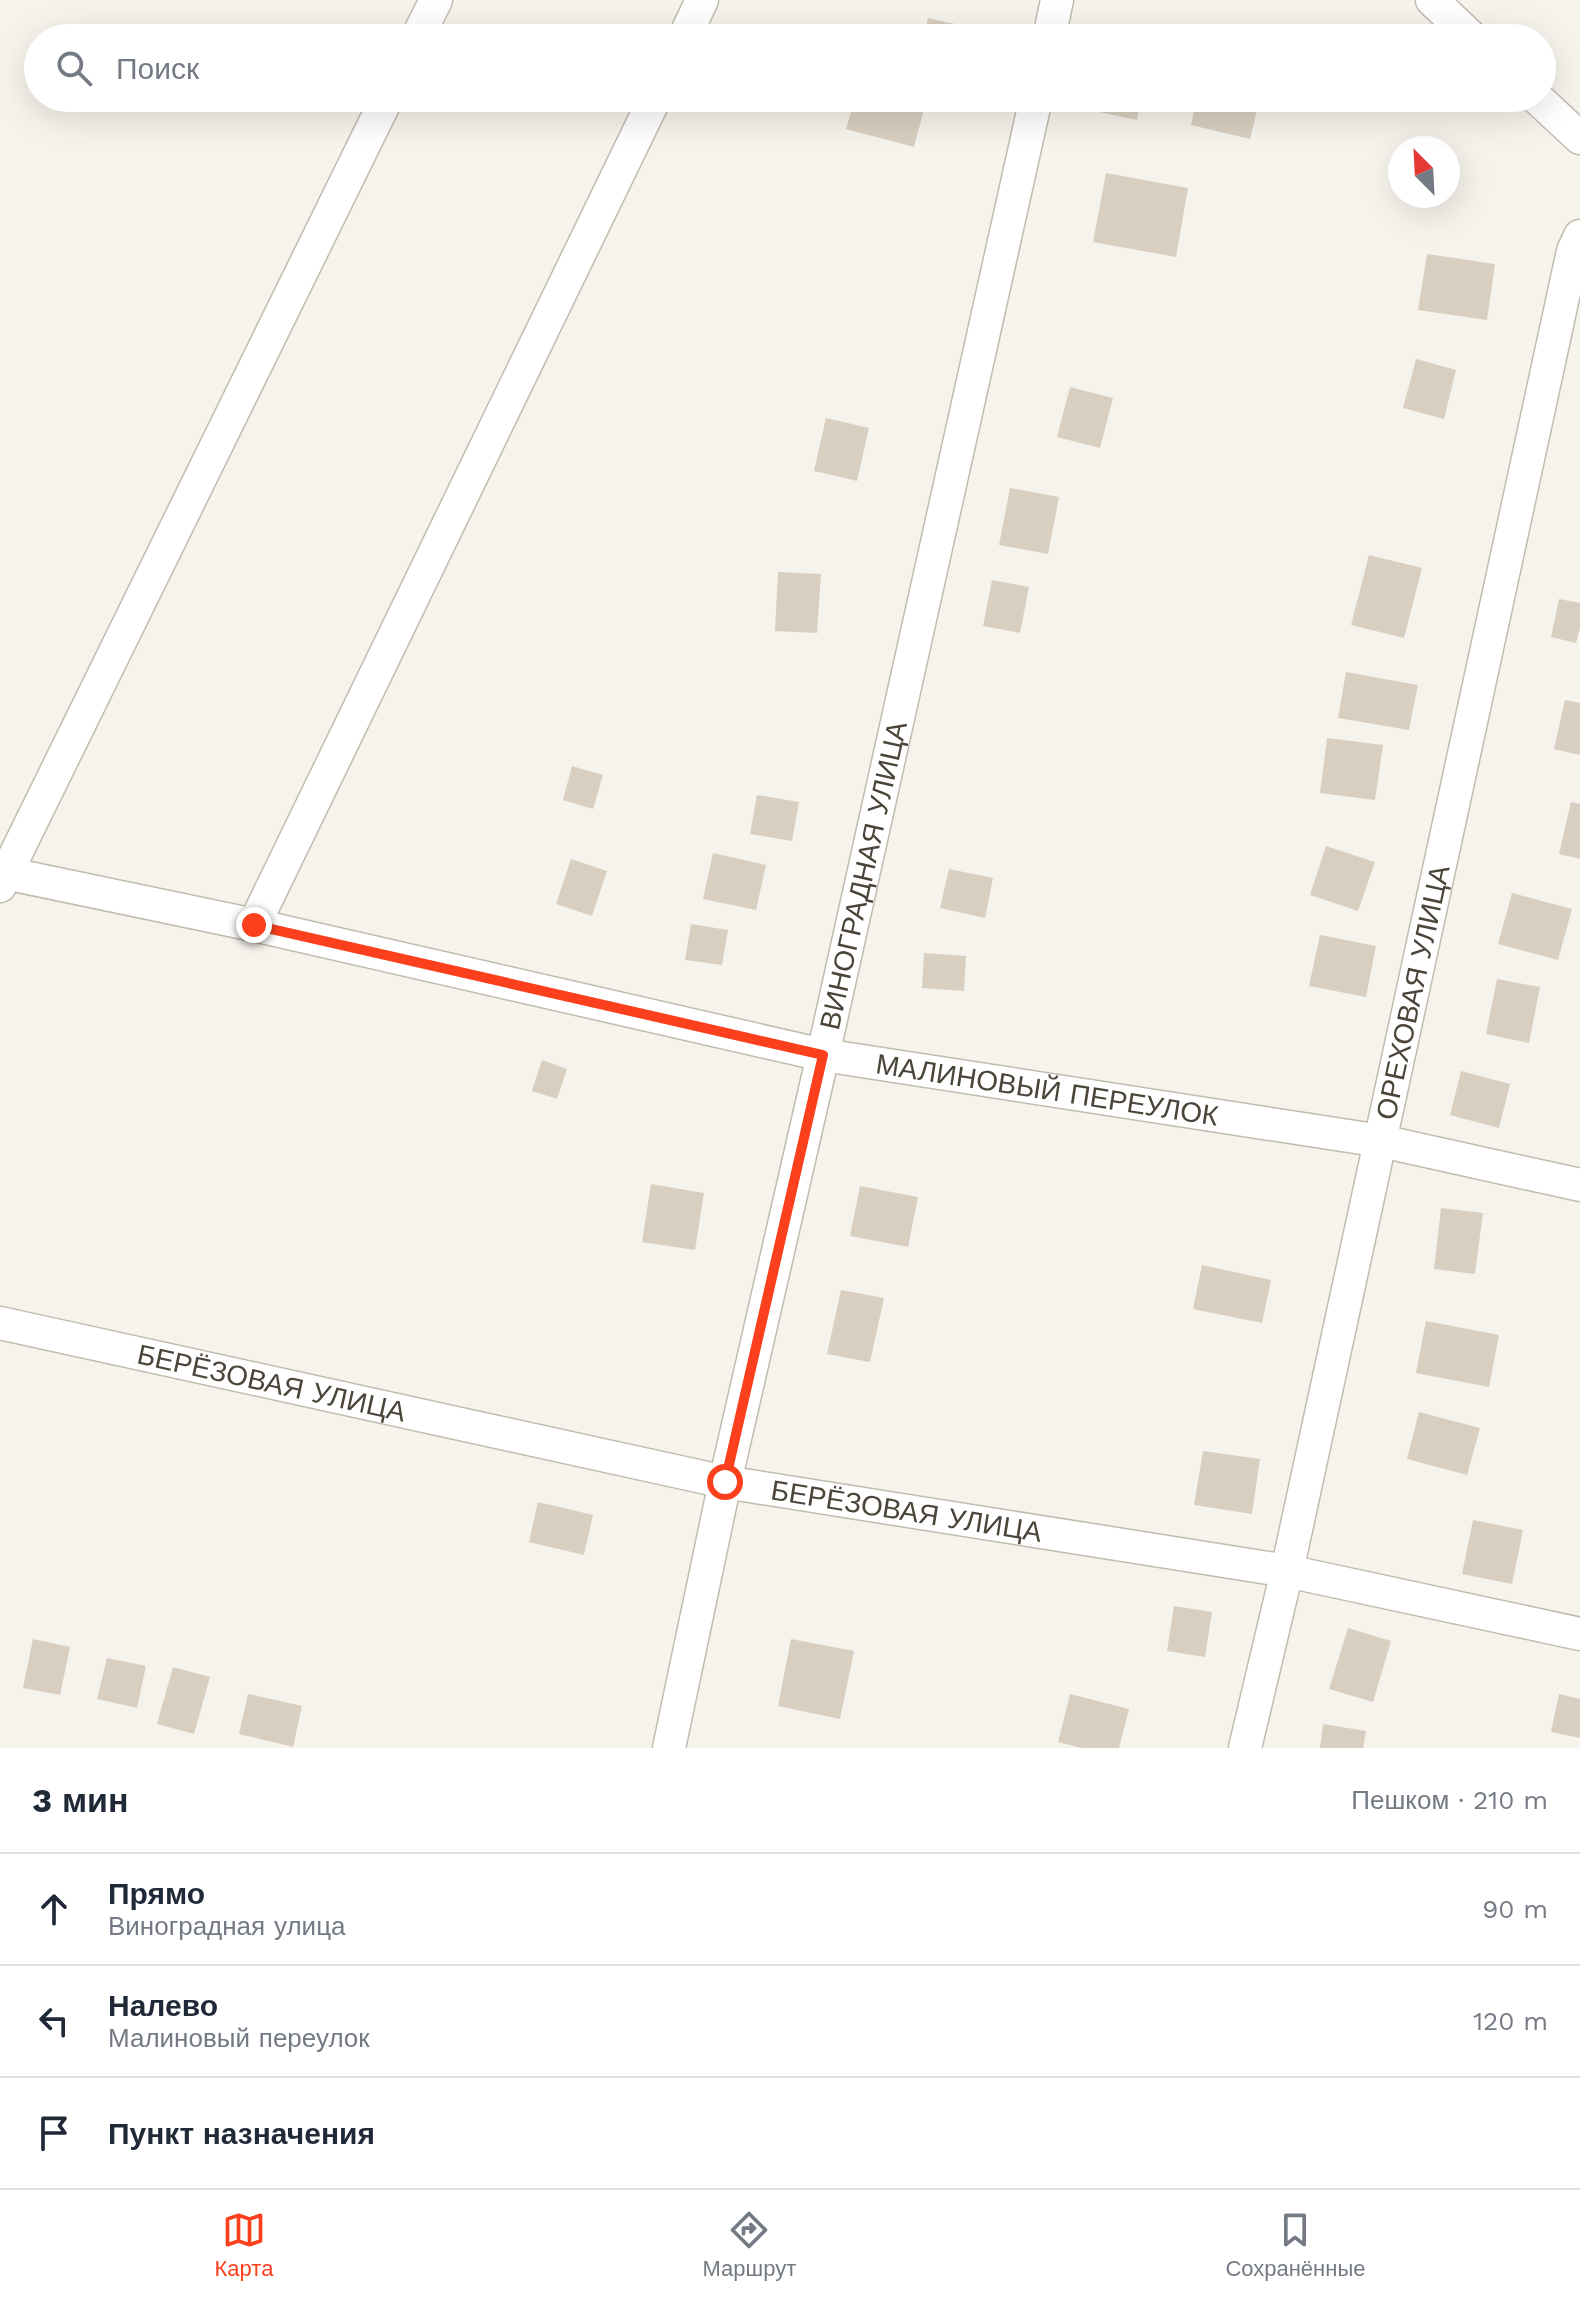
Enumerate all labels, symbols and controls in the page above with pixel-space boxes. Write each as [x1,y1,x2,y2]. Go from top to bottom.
search box [24,24,1556,112]
icon: search [52,46,96,90]
text: Поиск [116,51,199,86]
north arrow [1388,136,1460,208]
street label: ВИНОГРАДНАЯ УЛИЦА [813,718,913,1033]
street label: ОРЕХОВАЯ УЛИЦА [1369,862,1456,1123]
route end [236,907,272,943]
street label: МАЛИНОВЫЙ ПЕРЕУЛОК [874,1047,1221,1132]
street label: БЕРЁЗОВАЯ УЛИЦА [134,1337,409,1428]
route start [707,1464,743,1500]
street label: БЕРЁЗОВАЯ УЛИЦА [769,1473,1045,1549]
text: 3 мин [32,1780,128,1820]
text: Пешком · 210 m [1351,1785,1548,1815]
text: Прямо [108,1876,205,1911]
icon: ahead [32,1887,76,1931]
text: 90 m [1482,1894,1548,1924]
text: Виноградная улица [108,1911,346,1941]
text: Налево [108,1988,218,2023]
icon: left [32,1999,76,2043]
text: 120 m [1473,2006,1548,2036]
text: Малиновый переулок [108,2023,370,2053]
icon: arrive [32,2111,76,2155]
text: Пункт назначения [108,2116,375,2151]
tab: Карта [215,2208,273,2282]
tab: Маршрут [703,2208,796,2282]
tab: Сохранённые [1225,2208,1365,2282]

